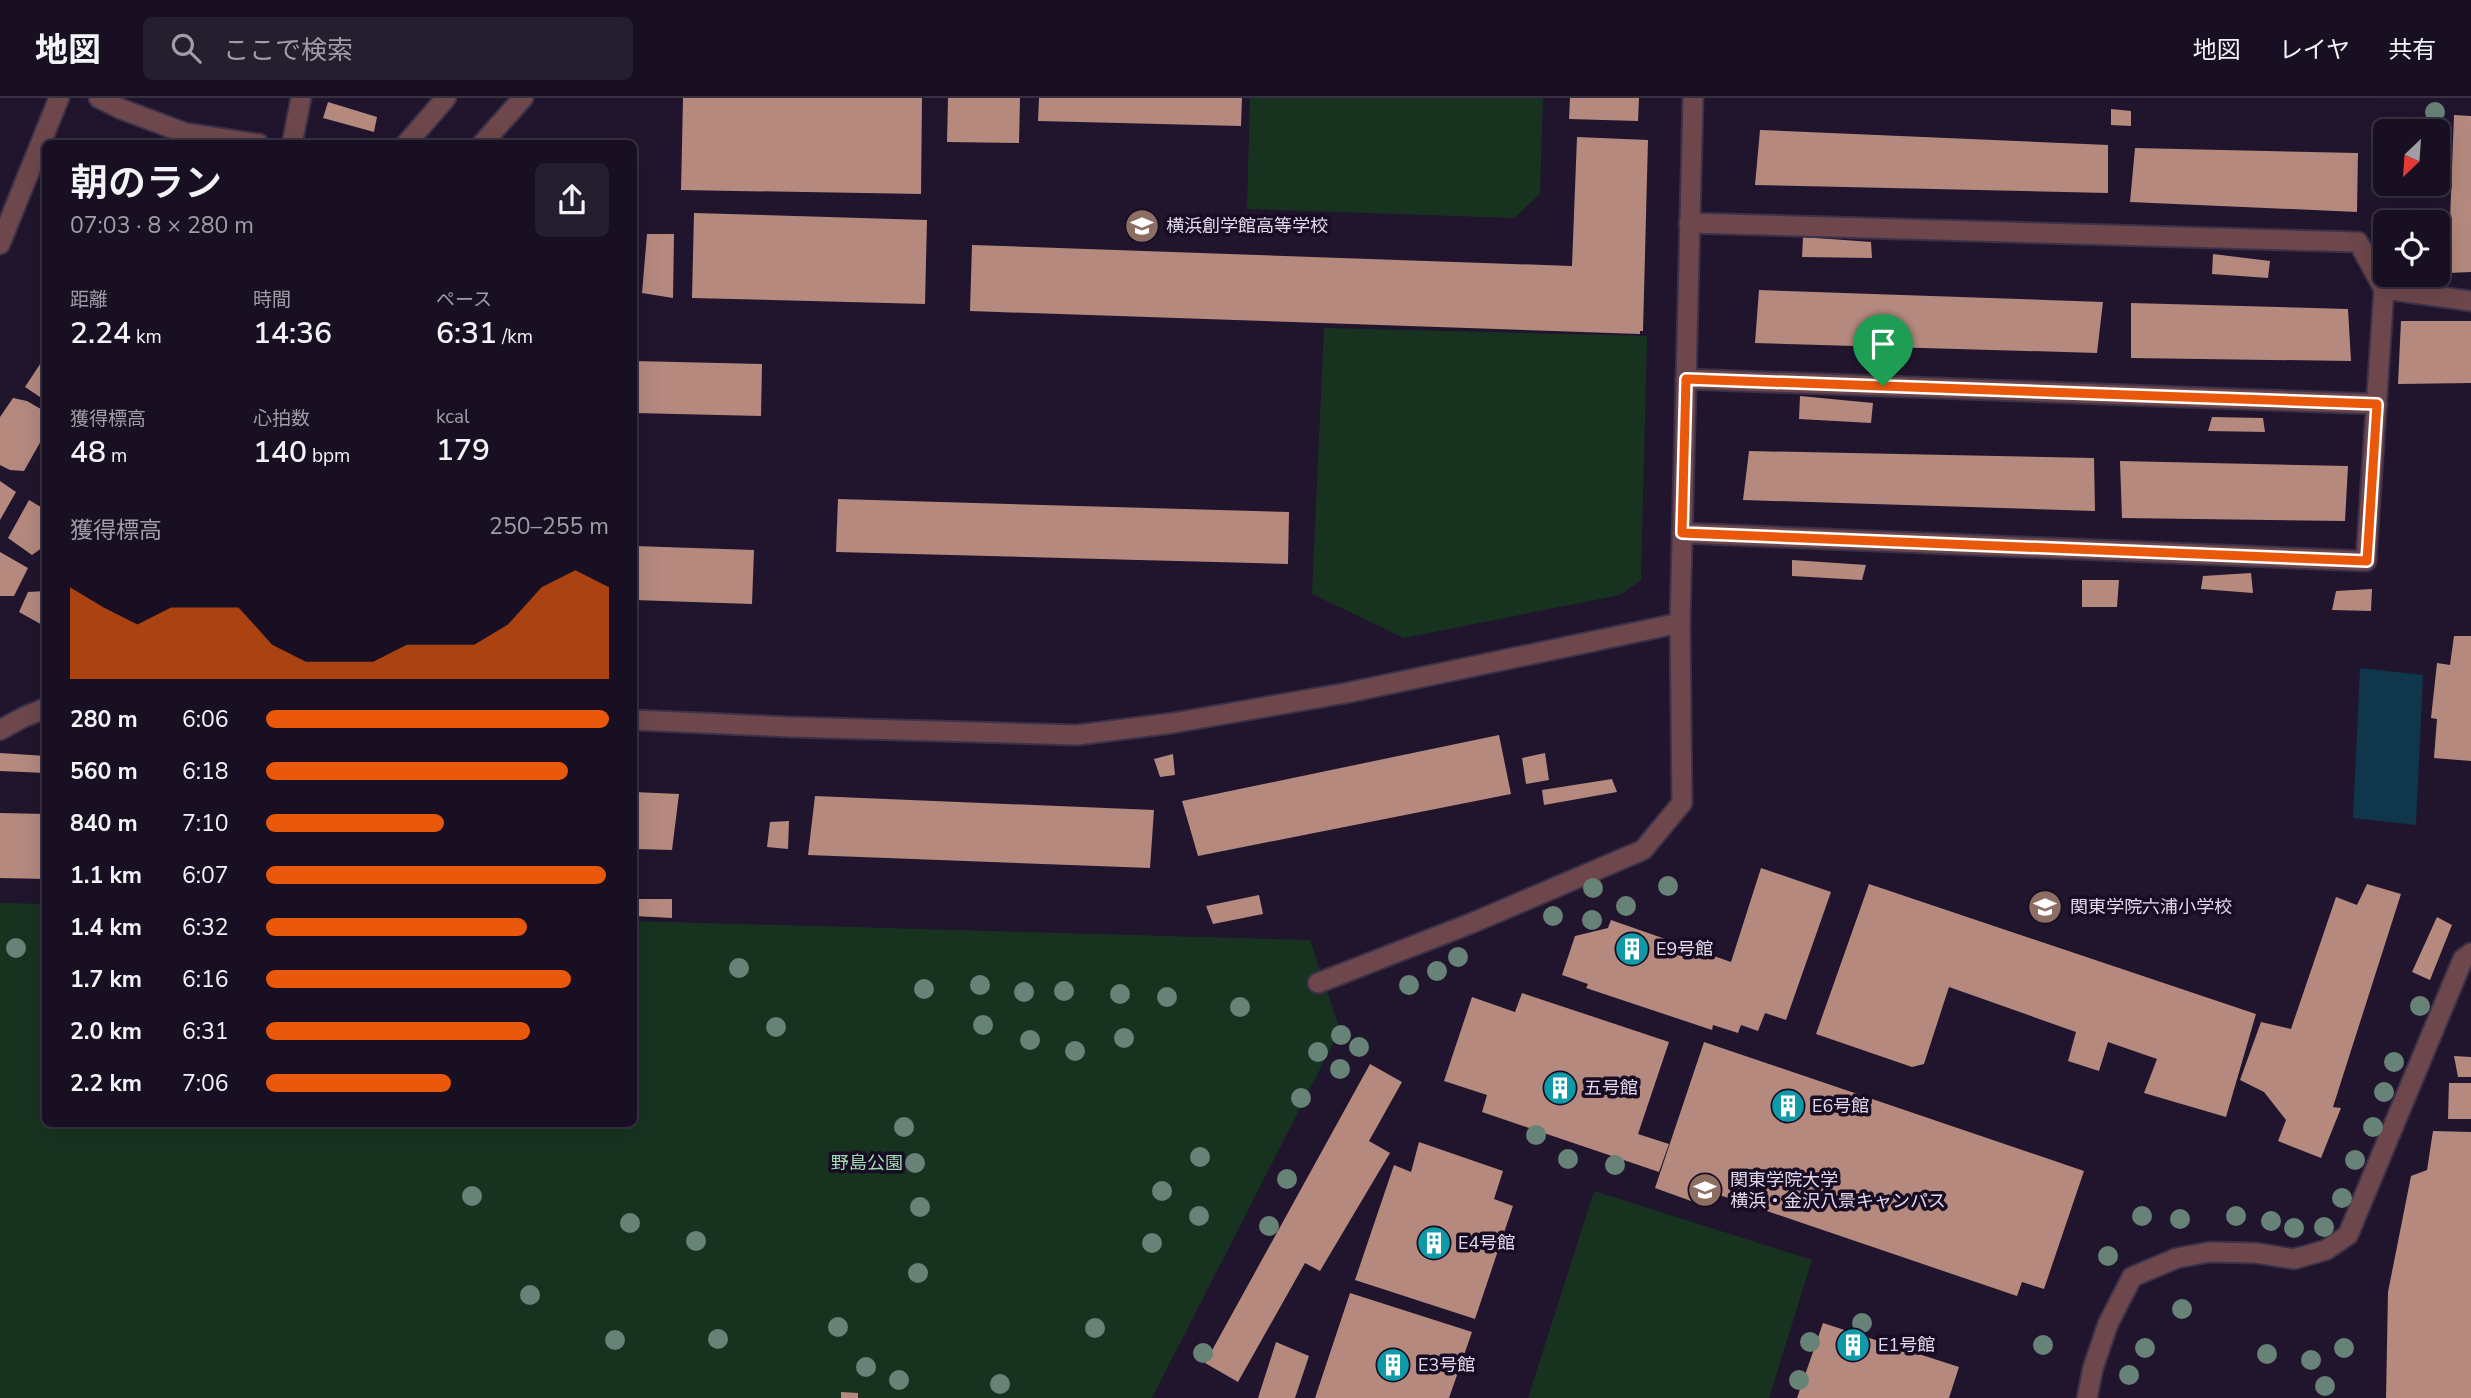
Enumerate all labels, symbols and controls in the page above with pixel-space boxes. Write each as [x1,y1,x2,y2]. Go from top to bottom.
search box [143,17,633,80]
text: 地図 [35,28,101,73]
icon: search [167,29,205,67]
text: ここで検索 [223,33,353,68]
text: 地図 [2193,34,2241,66]
text: レイヤ [2279,34,2350,66]
text: 共有 [2388,34,2436,66]
north arrow [2373,119,2450,196]
map controls [2373,119,2450,287]
text: 朝のラン [70,158,222,209]
button: share [535,163,609,237]
school or university icon: 横浜創学館高等学校 [1123,207,1161,245]
text: 07:03 · 8 × 280 m [70,210,254,241]
button: locate [2373,210,2450,287]
place label: 横浜創学館高等学校 [1166,214,1328,238]
text: 距離 [70,287,108,313]
text: 時間 [253,287,291,313]
text: ペース [436,287,492,313]
text: 2.24 [70,313,131,354]
text: 14:36 [253,313,332,354]
text: 6:31 [436,313,497,354]
pin [1853,314,1913,386]
text: km [131,324,162,350]
text: /km [497,324,533,350]
icon: arrive [1864,325,1902,363]
text: kcal [436,404,470,430]
text: 獲得標高 [70,406,146,432]
text: 心拍数 [253,406,310,432]
text: 179 [436,430,490,471]
text: 48 [70,432,106,473]
text: 140 [253,432,307,473]
text: m [106,443,127,469]
text: bpm [307,443,350,469]
text: 250–255 m [489,511,609,542]
text: 獲得標高 [70,515,162,546]
text: 280 m [70,704,138,735]
text: 6:06 [182,704,229,735]
text: 560 m [70,756,138,787]
text: 6:18 [182,756,229,787]
text: 840 m [70,808,138,839]
text: 7:10 [182,808,229,839]
text: 1.1 km [70,860,142,891]
text: 6:07 [182,860,229,891]
school or university icon: 関東学院六浦小学校 [2026,888,2064,926]
place label: 関東学院六浦小学校 [2070,895,2232,919]
text: 1.4 km [70,912,142,943]
text: 6:32 [182,912,229,943]
building icon: E9号館 [1613,930,1651,968]
place label: E9号館 [1656,937,1713,961]
text: 1.7 km [70,964,142,995]
text: 6:16 [182,964,229,995]
text: 2.0 km [70,1016,142,1047]
text: 6:31 [182,1016,229,1047]
text: 2.2 km [70,1068,142,1099]
text: 7:06 [182,1068,229,1099]
building icon: 五号館 [1541,1069,1579,1107]
place label: 五号館 [1584,1076,1638,1100]
building icon: E6号館 [1769,1087,1807,1125]
place label: E6号館 [1812,1094,1869,1118]
park label: 野島公園 [831,1151,903,1175]
place label: 関東学院大学 横浜・金沢八景キャンパス [1730,1168,1946,1213]
school or university icon: 関東学院大学 横浜・金沢八景キャンパス [1686,1171,1724,1209]
building icon: E4号館 [1415,1224,1453,1262]
place label: E4号館 [1458,1231,1515,1255]
building icon: E1号館 [1834,1326,1872,1364]
place label: E1号館 [1878,1333,1935,1357]
building icon: E3号館 [1374,1346,1412,1384]
place label: E3号館 [1418,1353,1475,1377]

